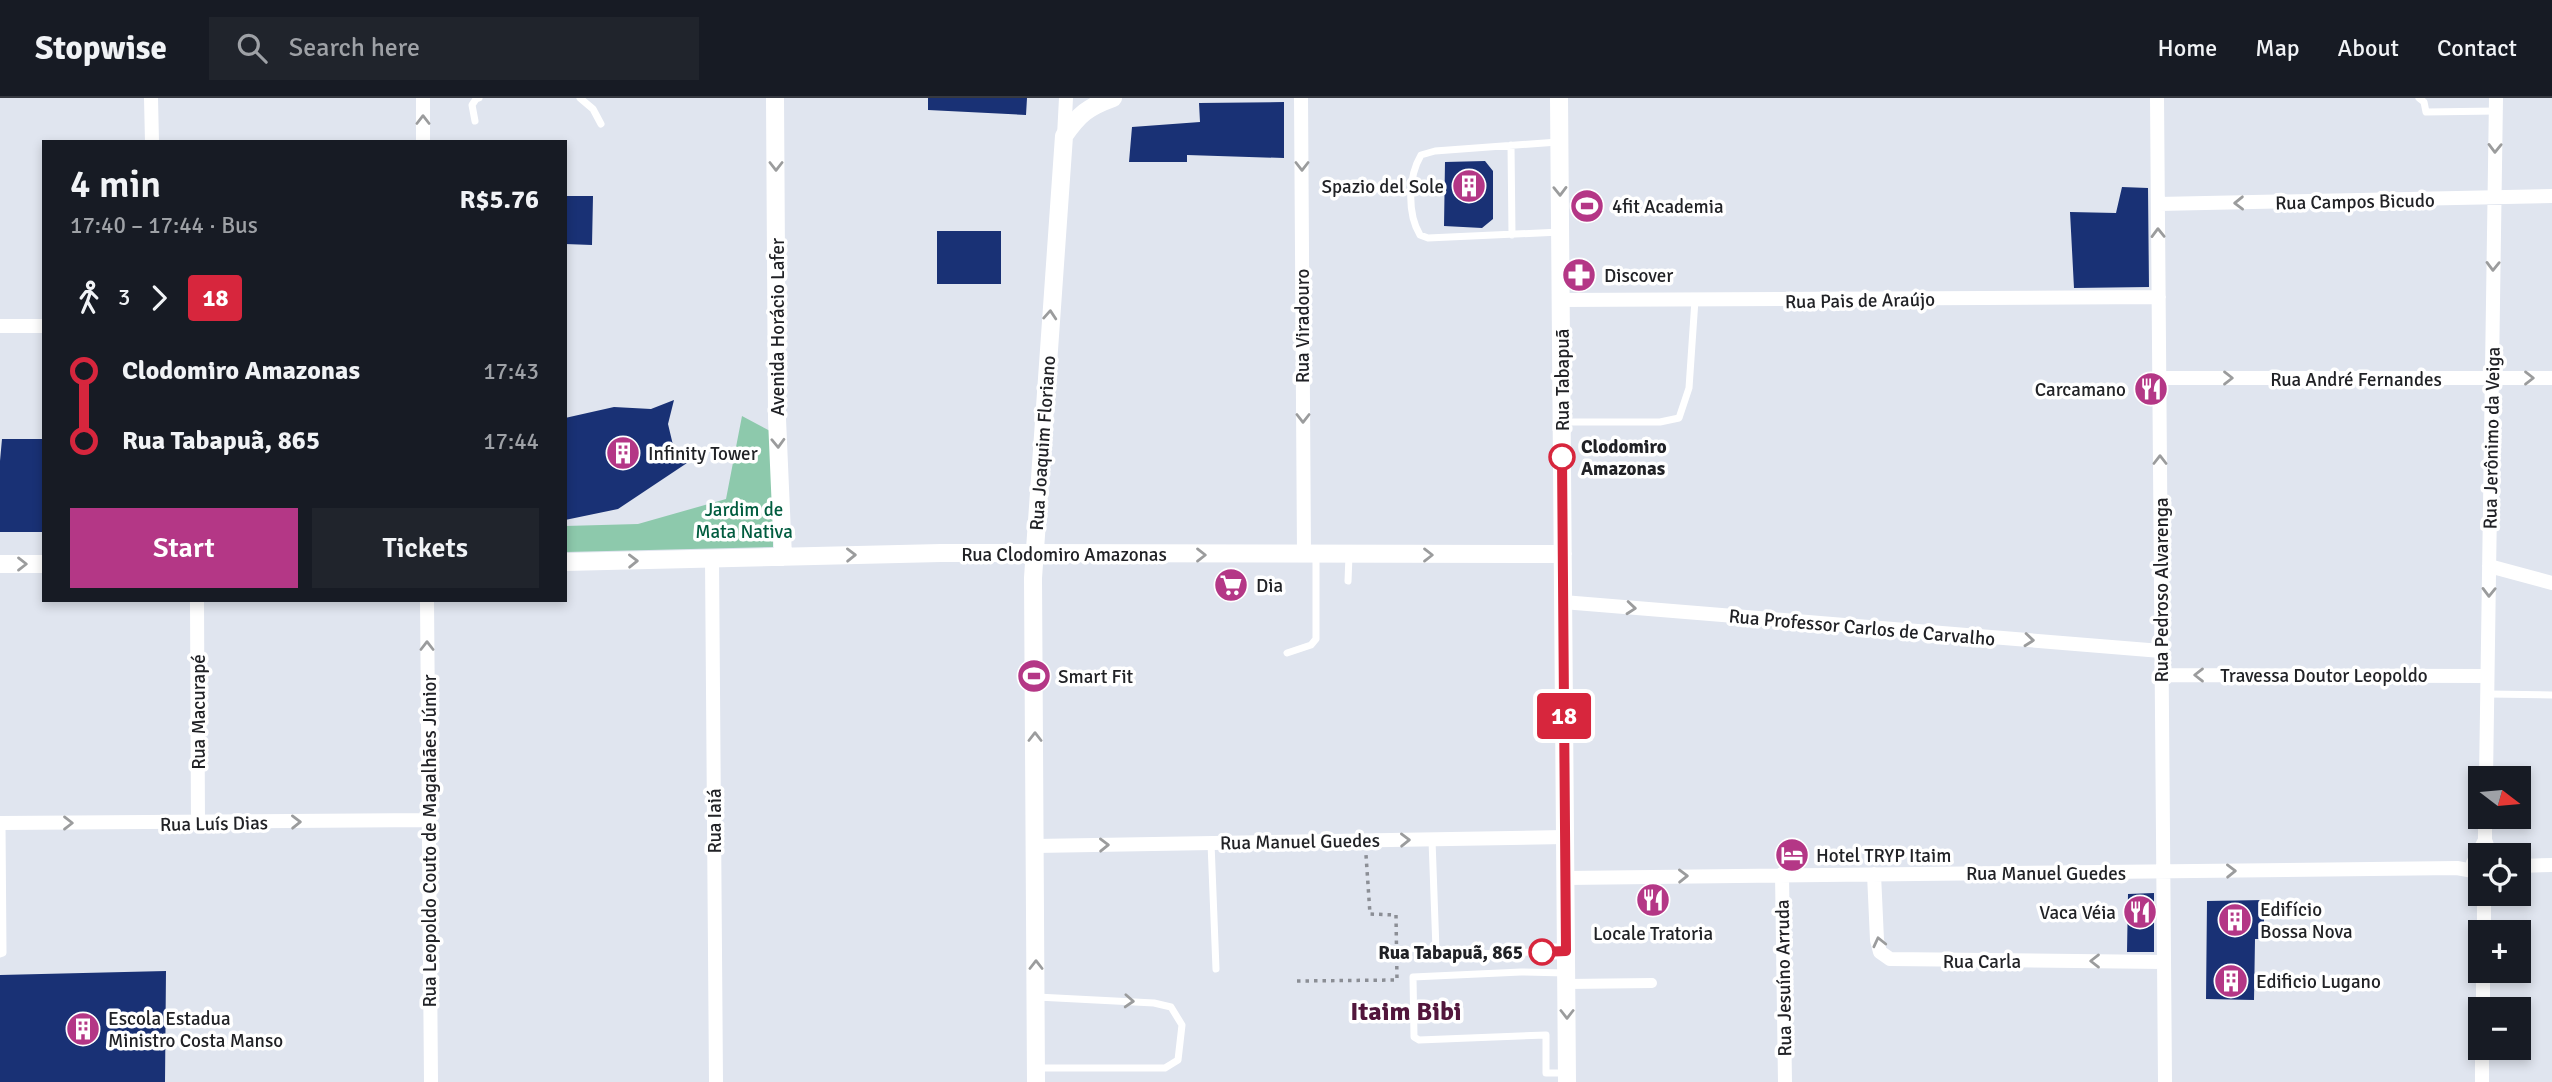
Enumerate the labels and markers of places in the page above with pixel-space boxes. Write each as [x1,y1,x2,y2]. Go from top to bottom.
building icon: Spazio del Sole [1450,167,1488,205]
place label: Spazio del Sole [1321,175,1444,199]
sports icon: 4fit Academia [1568,187,1606,225]
place label: 4fit Academia [1612,195,1724,219]
pharmacy icon: Discover [1560,256,1598,294]
place label: Discover [1604,264,1673,288]
restaurant icon: Carcamano [2132,370,2170,408]
place label: Carcamano [2035,378,2126,402]
building icon: Infinity Tower [604,434,642,472]
place label: Clodomiro Amazonas [1581,435,1667,481]
place label: Infinity Tower [648,442,758,466]
marker: Clodomiro Amazonas [1549,444,1575,470]
supermarket icon: Dia [1212,566,1250,604]
place label: Dia [1256,574,1283,598]
sports icon: Smart Fit [1015,657,1053,695]
place label: Smart Fit [1058,665,1134,689]
hotel icon: Hotel TRYP Itaim [1773,836,1811,874]
place label: Hotel TRYP Itaim [1816,844,1951,868]
restaurant icon: Locale Tratoria [1634,881,1672,919]
restaurant icon: Vaca Véia [2121,893,2159,931]
place label: Edifício Bossa Nova [2260,898,2353,944]
place label: Vaca Véia [2039,901,2116,925]
building icon: Edifício Bossa Nova [2216,901,2254,939]
place label: Locale Tratoria [1593,922,1713,946]
marker: Rua Tabapuã, 865 [1529,939,1555,965]
place label: Rua Tabapuã, 865 [1378,941,1523,965]
building icon: Edificio Lugano [2212,962,2250,1000]
place label: Edificio Lugano [2256,970,2381,994]
place label: Escola Estadua Ministro Costa Manso [108,1007,283,1053]
building icon: Escola Estadua Ministro Costa Manso [64,1010,102,1048]

